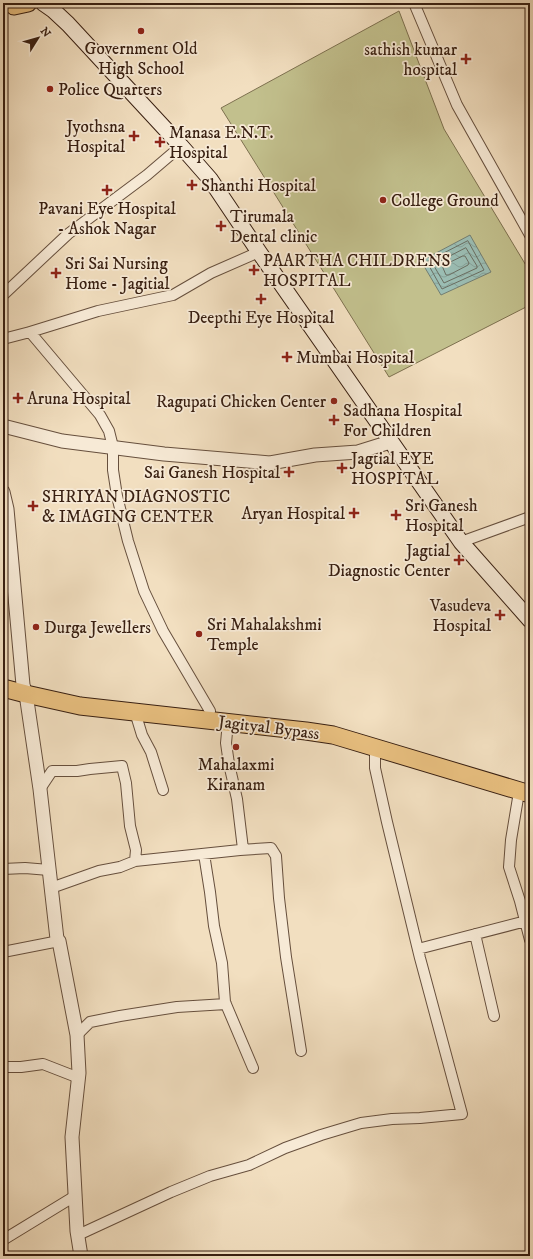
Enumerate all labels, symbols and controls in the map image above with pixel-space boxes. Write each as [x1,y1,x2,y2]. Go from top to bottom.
north arrow [18,18,58,58]
text: N [37,25,53,40]
marker: Government Old High School [136,26,146,36]
place label: Government Old High School [85,38,198,80]
place label: sathish kumar hospital [364,39,458,81]
marker: sathish kumar hospital [460,53,472,65]
place label: Police Quarters [58,79,162,101]
marker: Police Quarters [45,84,55,94]
place label: Jyothsna Hospital [64,116,126,158]
place label: Manasa E.N.T. Hospital [169,122,273,164]
marker: Jyothsna Hospital [128,130,140,142]
marker: Manasa E.N.T. Hospital [154,136,166,148]
place label: Shanthi Hospital [201,175,316,197]
marker: Shanthi Hospital [186,179,198,191]
marker: Pavani Eye Hospital - Ashok Nagar [101,184,113,196]
place label: College Ground [391,190,499,212]
marker: College Ground [378,195,388,205]
place label: Pavani Eye Hospital - Ashok Nagar [38,198,176,240]
place label: Tirumala Dental clinic [230,206,317,248]
marker: Tirumala Dental clinic [215,220,227,232]
place label: PAARTHA CHILDRENS HOSPITAL [263,250,450,292]
place label: Sri Sai Nursing Home - Jagitial [65,253,170,295]
marker: PAARTHA CHILDRENS HOSPITAL [248,264,260,276]
marker: Sri Sai Nursing Home - Jagitial [50,267,62,279]
marker: Deepthi Eye Hospital [255,293,267,305]
place label: Deepthi Eye Hospital [188,307,334,329]
place label: Mumbai Hospital [296,347,414,369]
marker: Mumbai Hospital [281,351,293,363]
place label: Aruna Hospital [27,388,131,410]
place label: Ragupati Chicken Center [156,391,327,413]
marker: Aruna Hospital [12,392,24,404]
marker: Ragupati Chicken Center [329,396,339,406]
place label: Sadhana Hospital For Children [343,400,462,442]
marker: Sadhana Hospital For Children [328,414,340,426]
place label: Jagtial EYE HOSPITAL [349,448,438,490]
place label: Sai Ganesh Hospital [144,462,280,484]
marker: Jagtial EYE HOSPITAL [336,462,348,474]
marker: Sai Ganesh Hospital [283,466,295,478]
place label: SHRIYAN DIAGNOSTIC & IMAGING CENTER [42,486,230,528]
place label: Sri Ganesh Hospital [405,495,478,537]
marker: SHRIYAN DIAGNOSTIC & IMAGING CENTER [27,500,39,512]
place label: Aryan Hospital [241,503,345,525]
marker: Aryan Hospital [348,507,360,519]
marker: Sri Ganesh Hospital [390,509,402,521]
place label: Jagtial Diagnostic Center [328,540,451,582]
marker: Jagtial Diagnostic Center [453,554,465,566]
place label: Vasudeva Hospital [429,595,492,637]
marker: Vasudeva Hospital [494,609,506,621]
place label: Sri Mahalakshmi Temple [207,614,322,656]
place label: Durga Jewellers [44,617,151,639]
marker: Durga Jewellers [31,622,41,632]
marker: Sri Mahalakshmi Temple [194,629,204,639]
street label: Jagityal Bypass [215,711,321,745]
marker: Mahalaxmi Kiranam [231,742,241,752]
place label: Mahalaxmi Kiranam [198,754,274,796]

